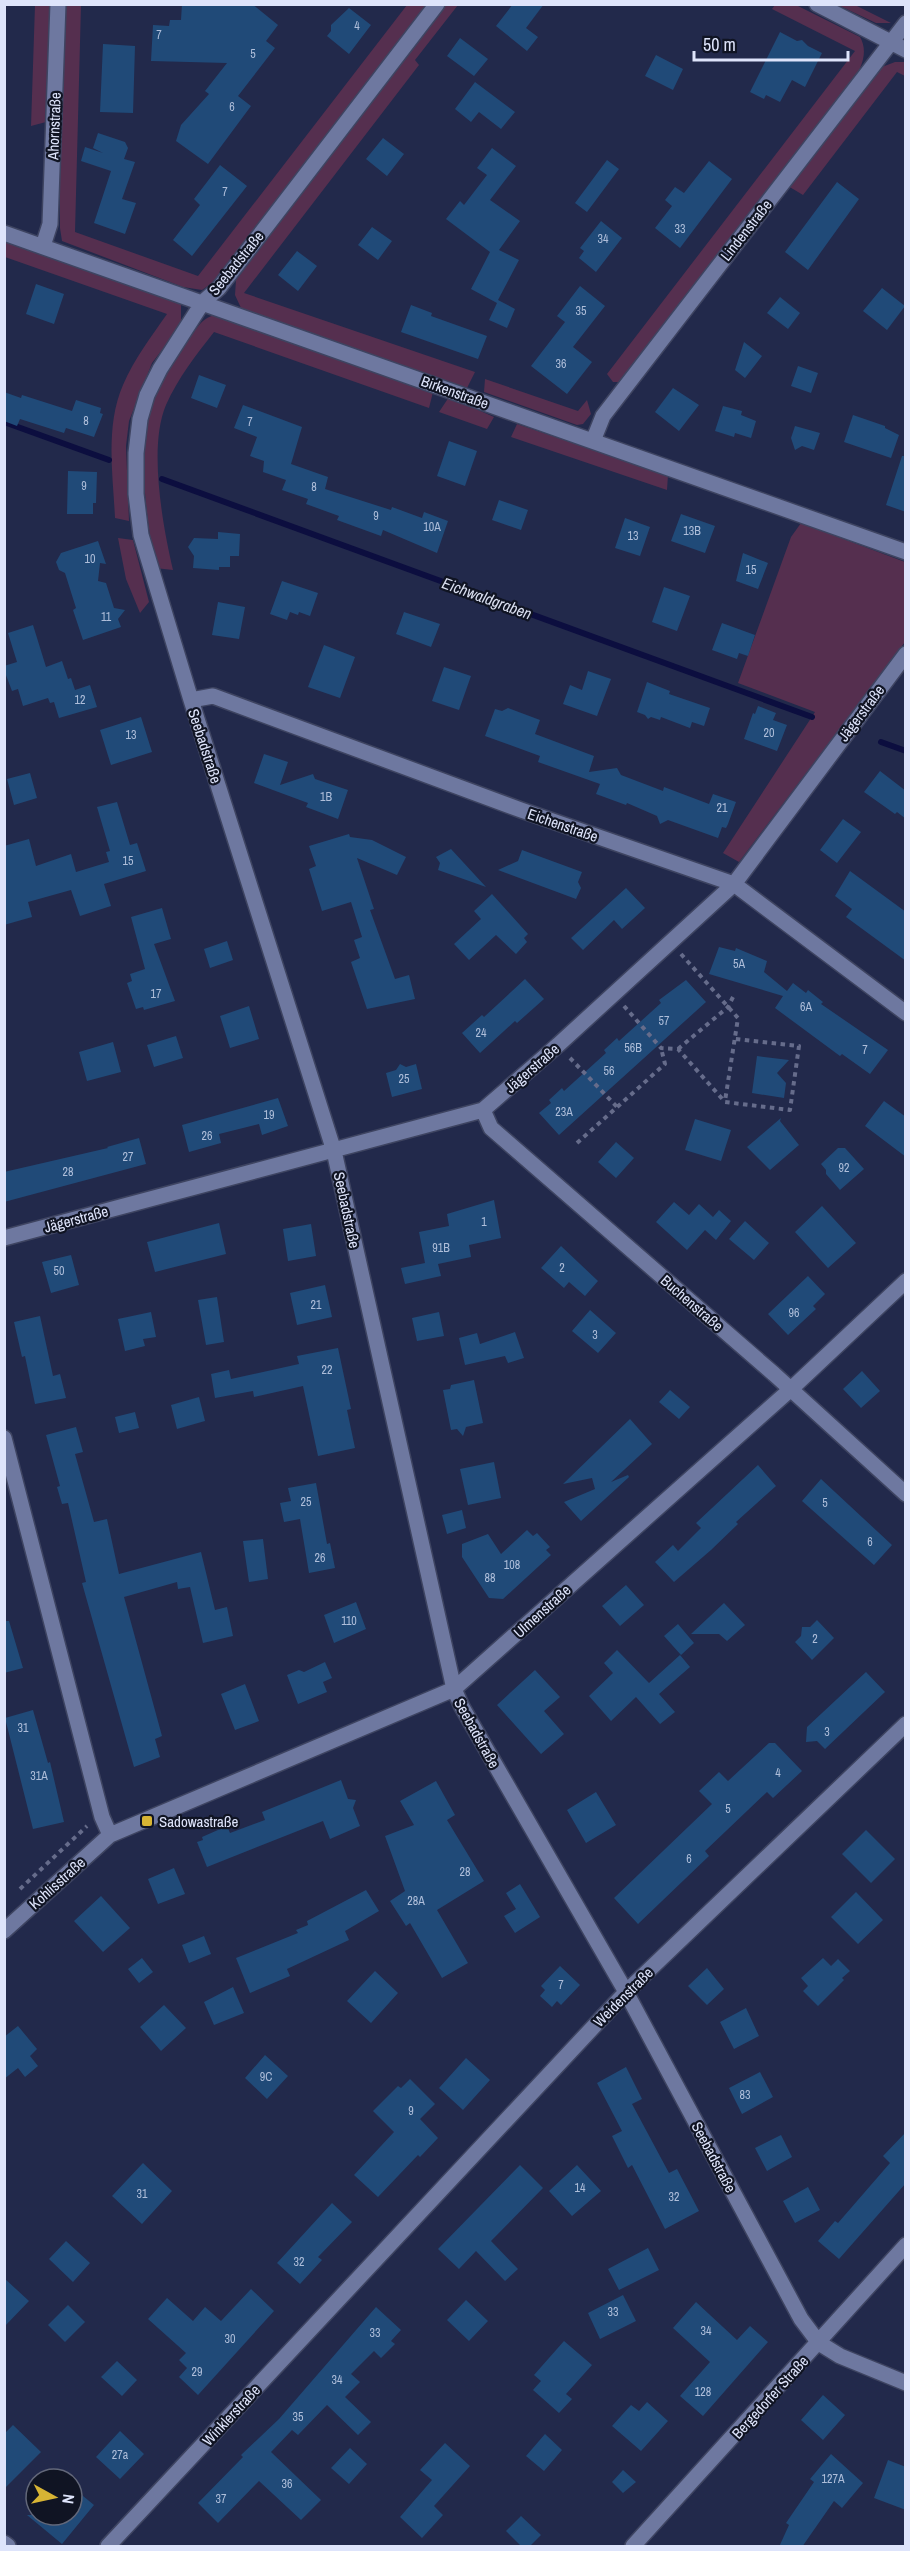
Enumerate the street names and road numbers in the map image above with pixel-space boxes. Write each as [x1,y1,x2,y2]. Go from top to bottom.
street label: Ahornstraße [42,92,66,161]
street label: Lindenstraße [715,195,777,265]
street label: Seebadstraße [204,226,269,300]
street label: Birkenstraße [418,370,492,414]
street label: Jägerstraße [833,680,889,746]
street label: Seebadstraße [183,706,227,786]
street label: Eichenstraße [525,803,601,847]
street label: Jägerstraße [500,1038,564,1097]
street label: Seebadstraße [329,1170,365,1250]
street label: Jägerstraße [42,1200,111,1238]
street label: Buchenstraße [656,1270,728,1336]
street label: Ulmenstraße [509,1580,575,1642]
street label: Seebadstraße [449,1694,505,1772]
street label: Kohlisstraße [24,1852,90,1914]
street label: Weidenstraße [588,1962,658,2032]
street label: Seebadstraße [687,2118,741,2196]
street label: Bergedorfer Straße [727,2351,813,2443]
street label: Winklerstraße [197,2380,265,2450]

